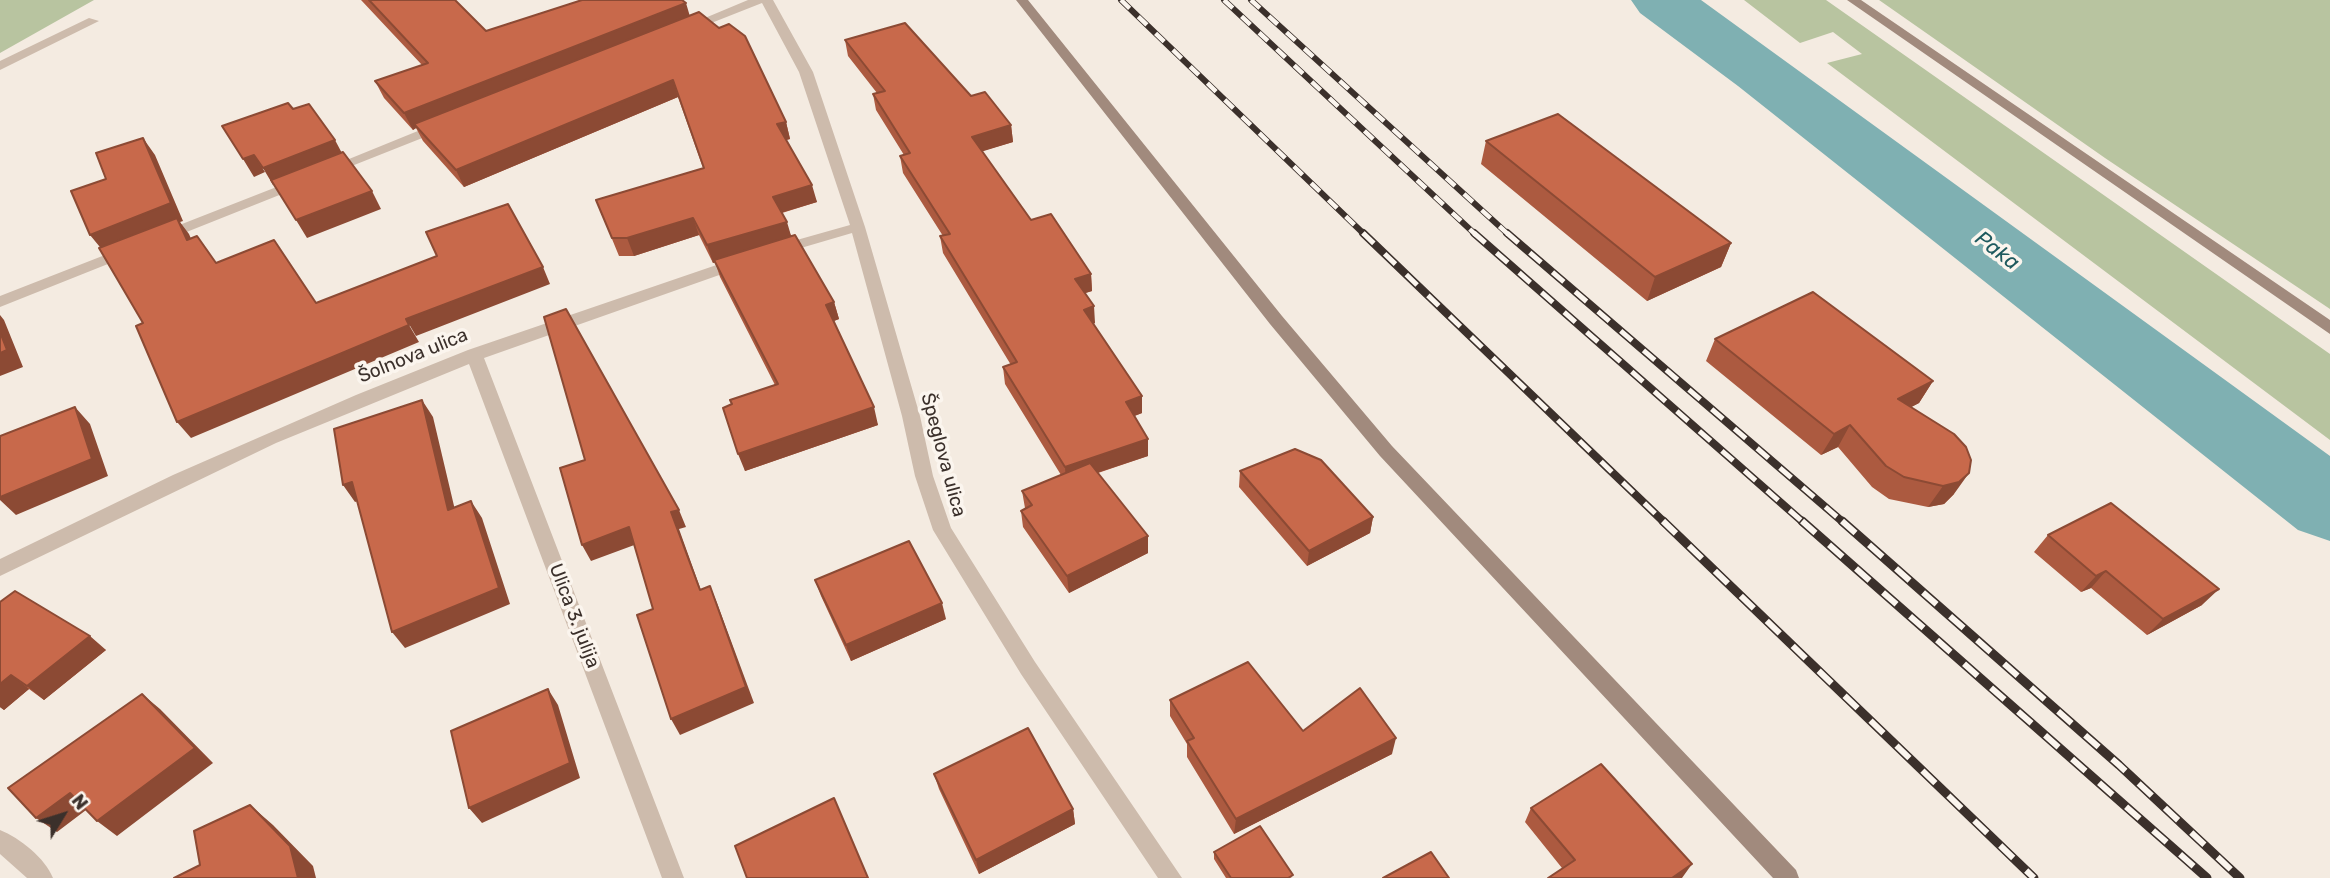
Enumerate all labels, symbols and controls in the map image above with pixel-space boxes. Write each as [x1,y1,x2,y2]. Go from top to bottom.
water label: Paka [1970,226,2024,276]
street label: Šolnova ulica [355,324,471,388]
street label: Špeglova ulica [916,391,970,519]
street label: Ulica 3. julija [544,561,604,671]
north arrow [28,780,98,850]
text: N [67,789,93,814]

